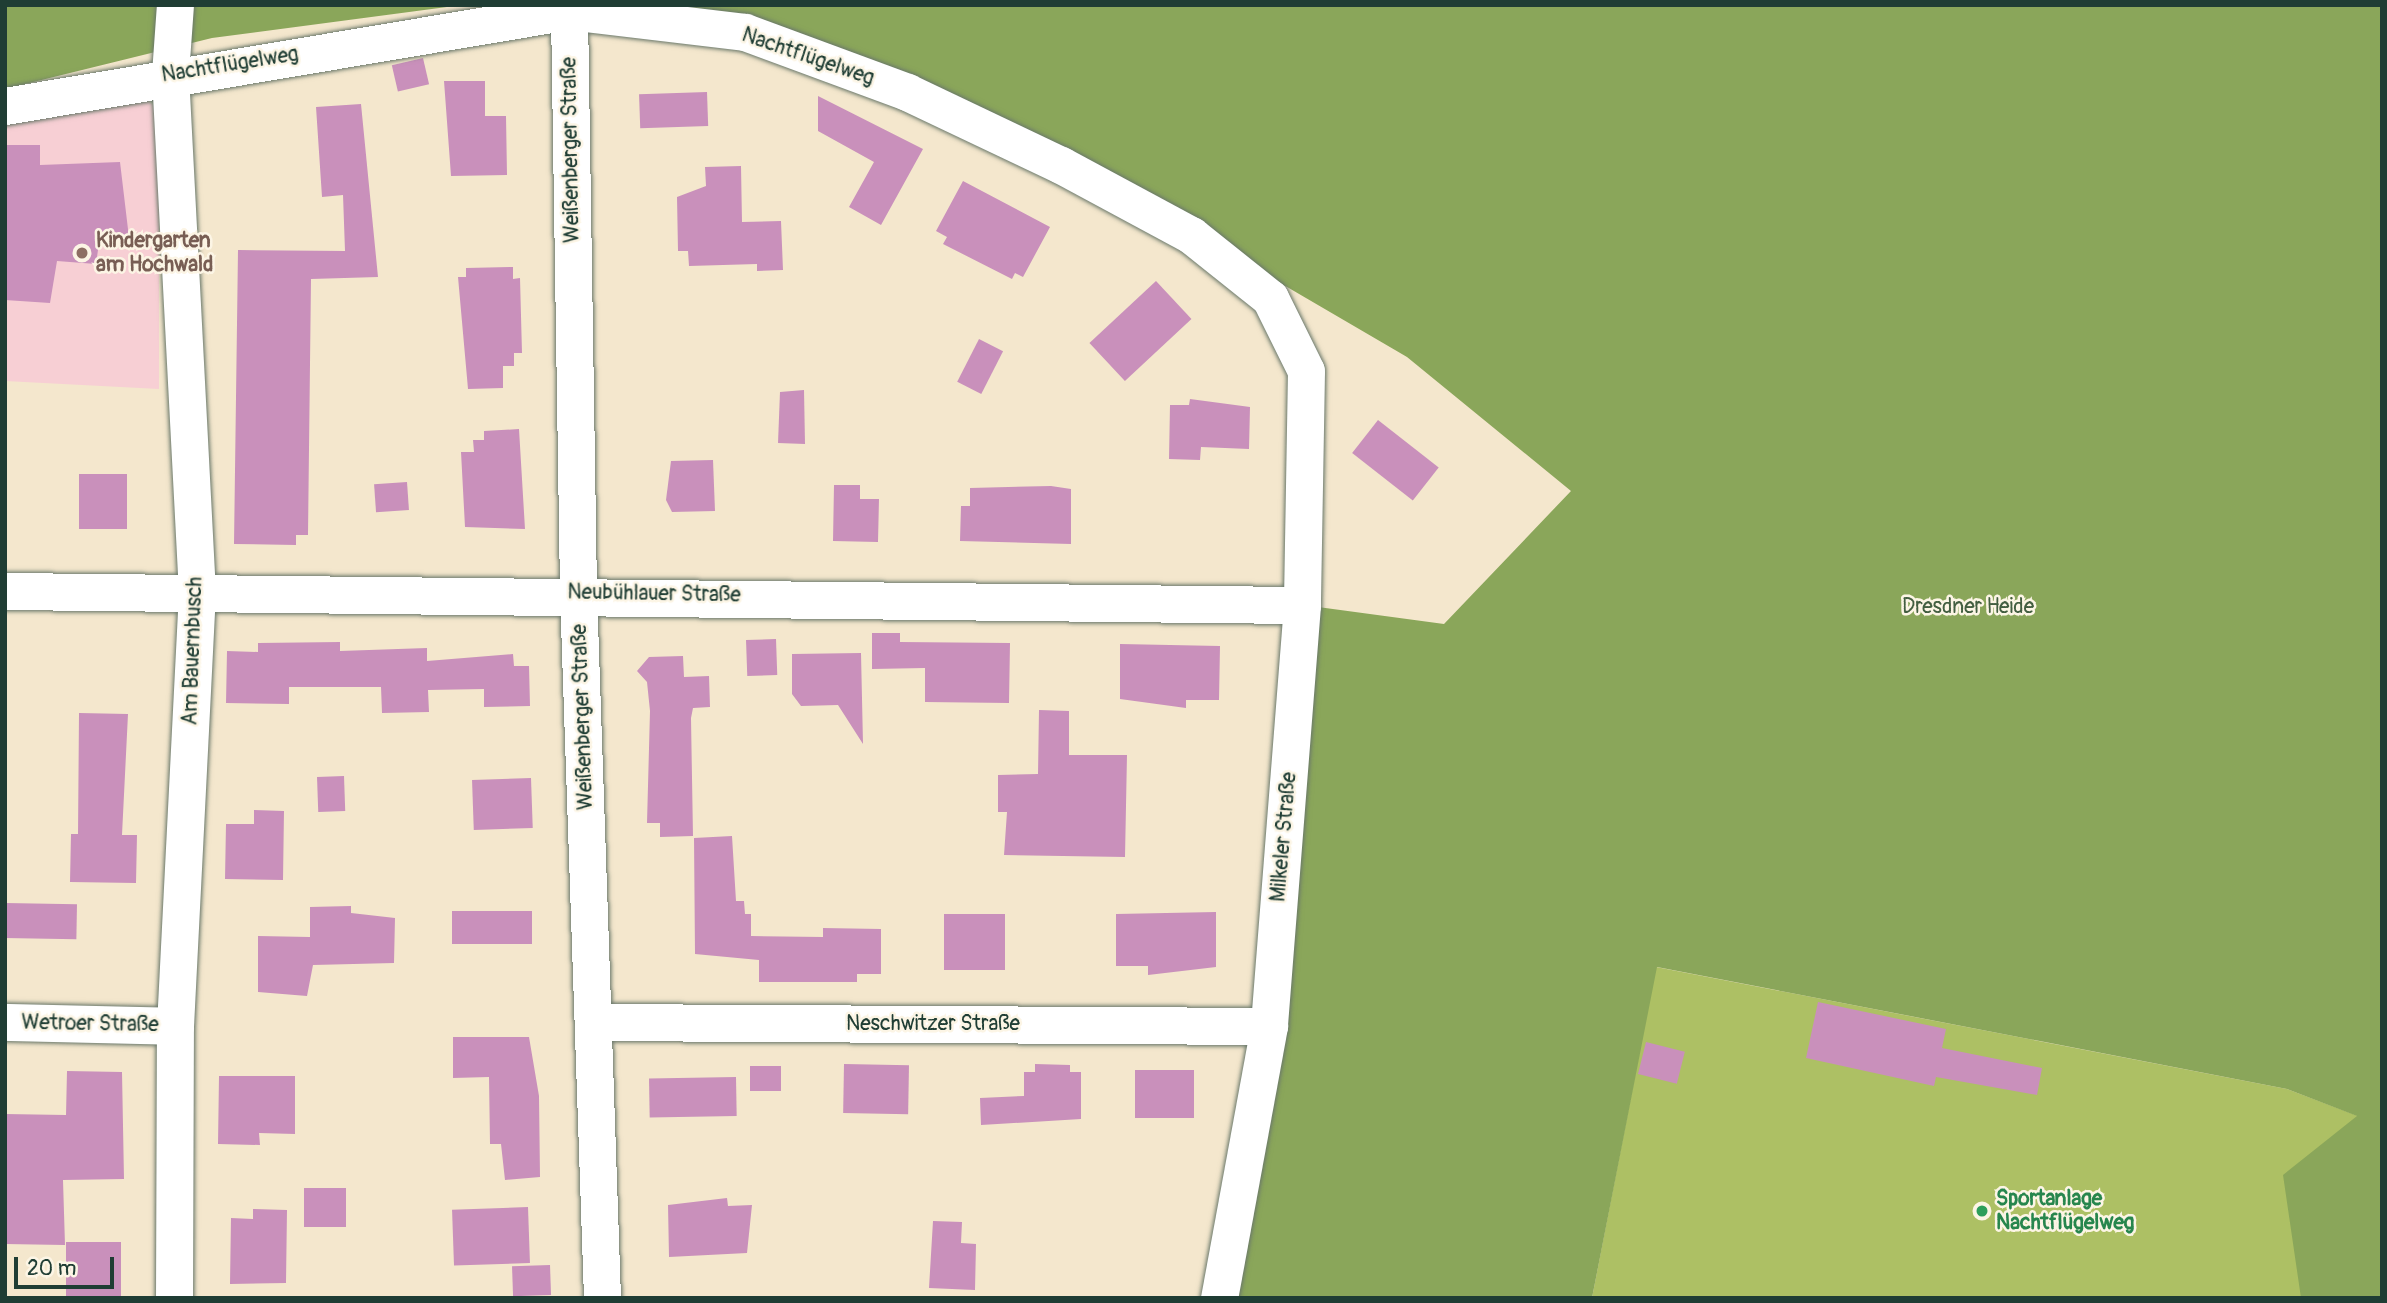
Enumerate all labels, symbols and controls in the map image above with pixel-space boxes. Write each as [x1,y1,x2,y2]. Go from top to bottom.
street label: Nachtflügelweg [738,23,878,91]
street label: Nachtflügelweg [160,42,300,88]
street label: Weißenberger Straße [557,57,585,243]
place label: Kindergarten am Hochwald [96,228,213,278]
marker: Kindergarten am Hochwald [74,245,90,261]
street label: Am Bauernbusch [178,576,208,726]
street label: Neubühlauer Straße [567,580,741,608]
park label: Dresdner Heide [1902,594,2034,620]
street label: Weißenberger Straße [567,624,599,810]
street label: Milkeler Straße [1266,771,1302,903]
street label: Wetroer Straße [21,1010,159,1038]
street label: Neschwitzer Straße [846,1011,1020,1037]
place label: Sportanlage Nachtflügelweg [1996,1186,2134,1236]
marker: Sportanlage Nachtflügelweg [1974,1203,1990,1219]
scale bar [18,1244,117,1288]
text: 20 m [27,1255,76,1282]

